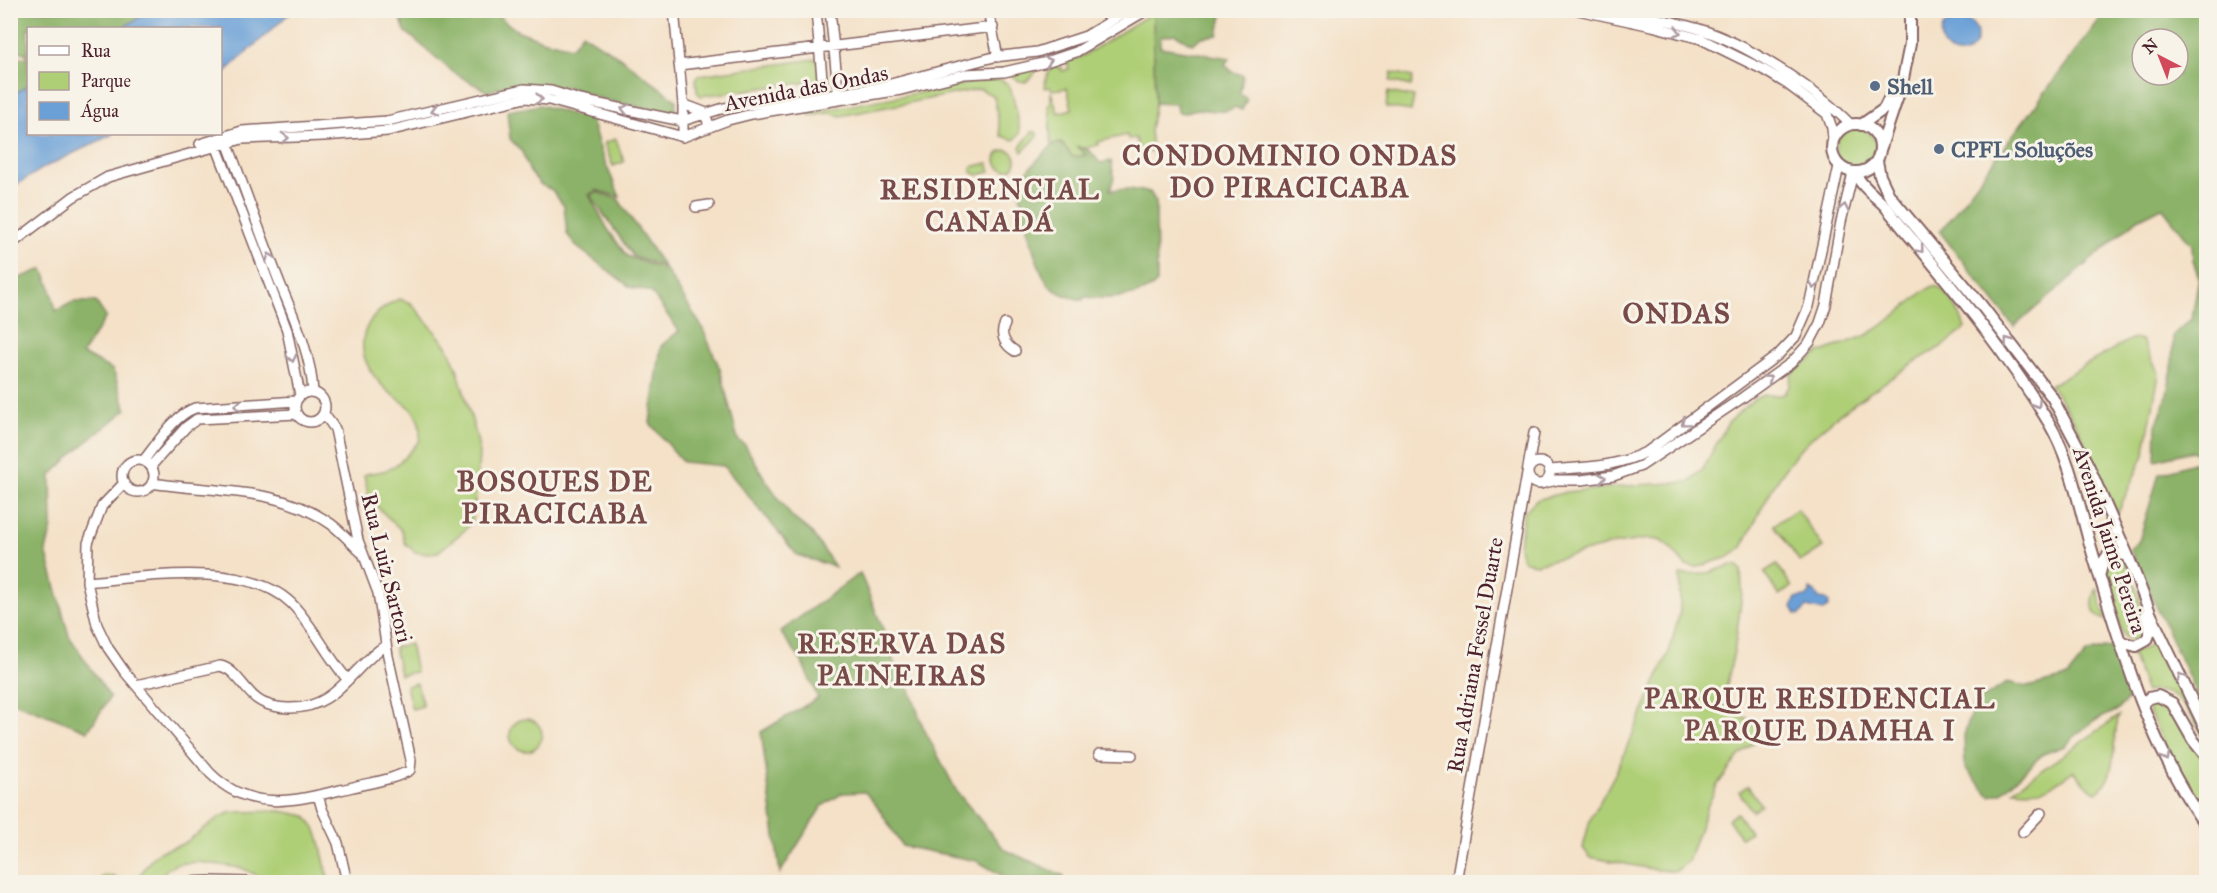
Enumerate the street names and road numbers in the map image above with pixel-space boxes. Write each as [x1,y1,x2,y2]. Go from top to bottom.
street label: Avenida das Ondas [721,59,890,117]
street label: Avenida Jaime Pereira [2067,442,2153,637]
street label: Rua Luiz Sartori [355,490,419,646]
street label: Rua Adriana Fessel Duarte [1441,535,1509,775]

